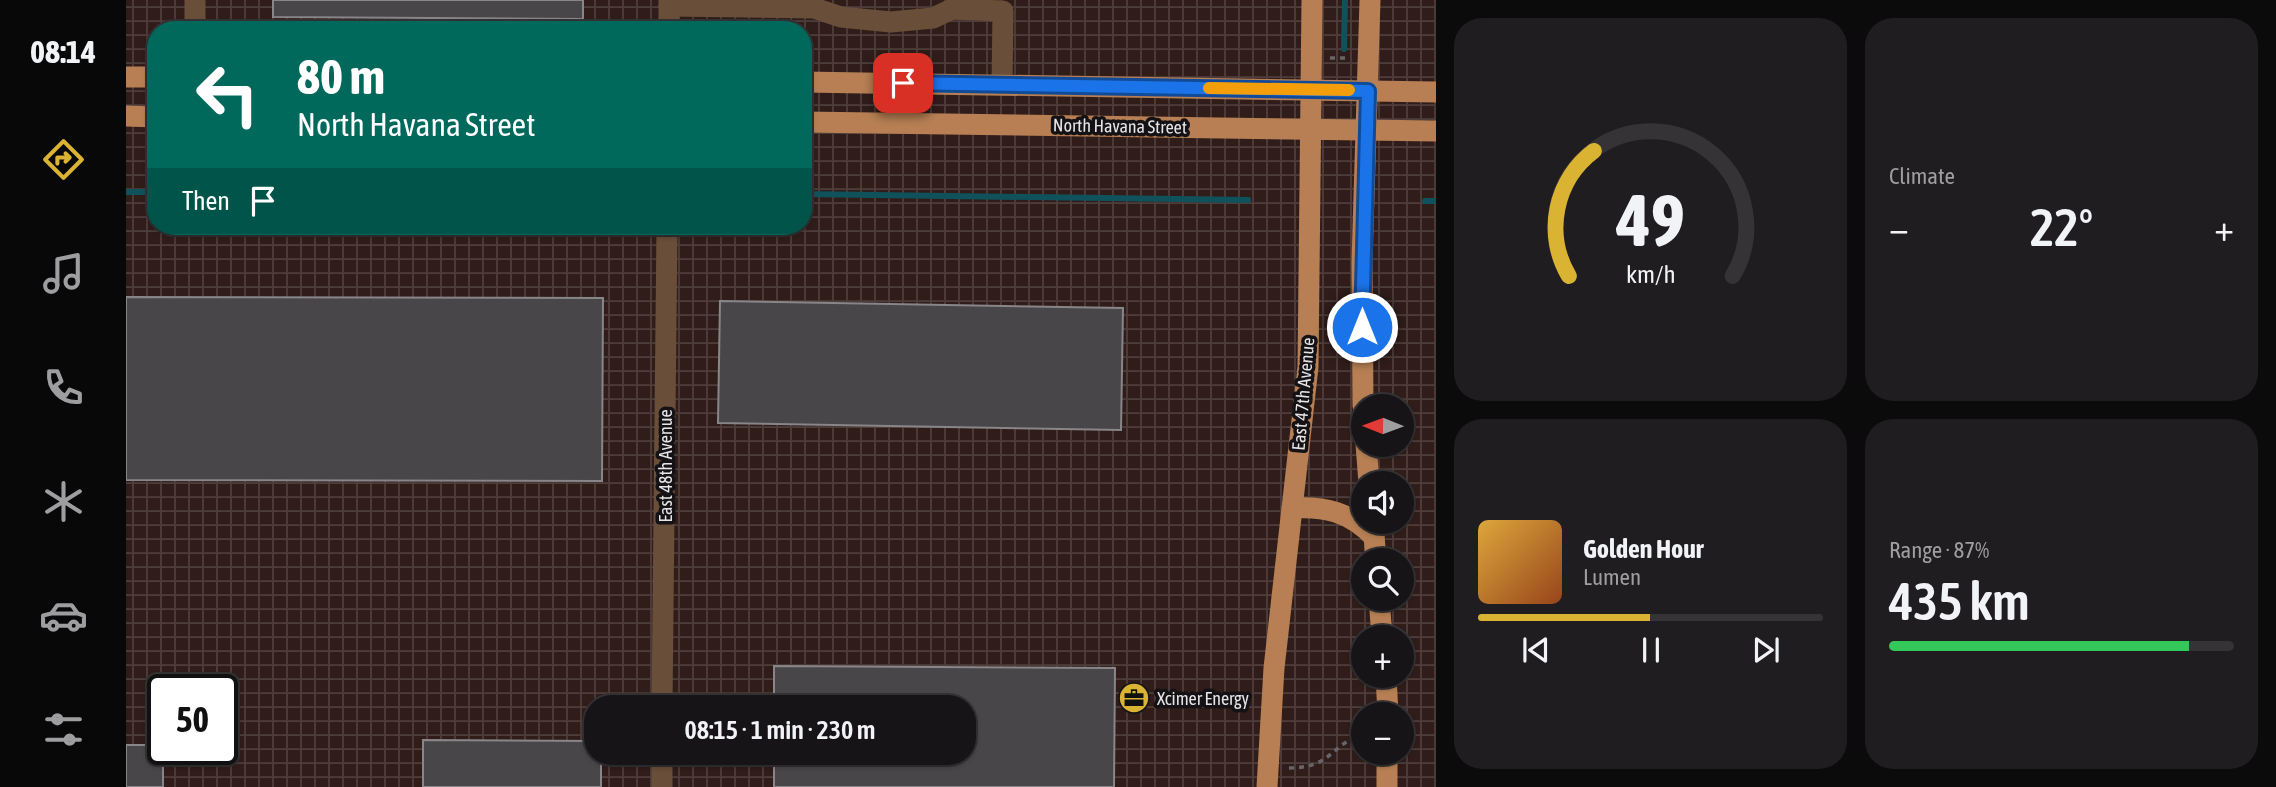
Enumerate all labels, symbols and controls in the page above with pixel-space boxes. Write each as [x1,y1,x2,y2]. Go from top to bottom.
text: 08:14 [30,33,96,70]
text: 80 m [297,48,385,104]
icon: left [182,49,273,140]
pin [873,53,933,113]
icon: arrive [884,64,922,102]
text: North Havana Street [297,106,535,143]
street label: North Havana Street [1053,114,1187,138]
icon: directions [39,135,88,184]
text: Climate [1889,163,1955,189]
text: 49 [1615,178,1685,261]
icon: arrive [244,182,282,220]
text: Then [182,186,230,216]
text: 22° [2030,197,2093,257]
text: − [1889,206,1909,249]
text: + [2214,206,2234,249]
icon: music [39,249,88,298]
text: km/h [1626,259,1675,287]
position arrow [1325,290,1399,364]
street label: East 47th Avenue [1288,337,1318,451]
icon: phone [39,363,88,412]
north arrow [1351,394,1414,457]
map controls [1351,394,1414,765]
street label: East 48th Avenue [655,409,676,523]
button: sound [1351,471,1414,534]
icon: climate [39,477,88,526]
text: Golden Hour [1583,534,1703,564]
text: Range · 87% [1889,537,1989,563]
button: search [1351,548,1414,611]
text: Lumen [1583,564,1641,590]
text: 435 km [1889,571,2030,631]
icon: car [39,591,88,640]
button: + [1351,625,1414,688]
icon: previous [1517,631,1555,669]
icon: pause [1632,631,1670,669]
icon: next [1747,631,1785,669]
speed limit sign: 50 [147,674,238,765]
office icon: Xcimer Energy [1117,681,1151,715]
place label: Xcimer Energy [1157,688,1249,709]
button: − [1351,702,1414,765]
icon: filters [39,705,88,754]
text: 08:15 · 1 min · 230 m [685,715,875,745]

